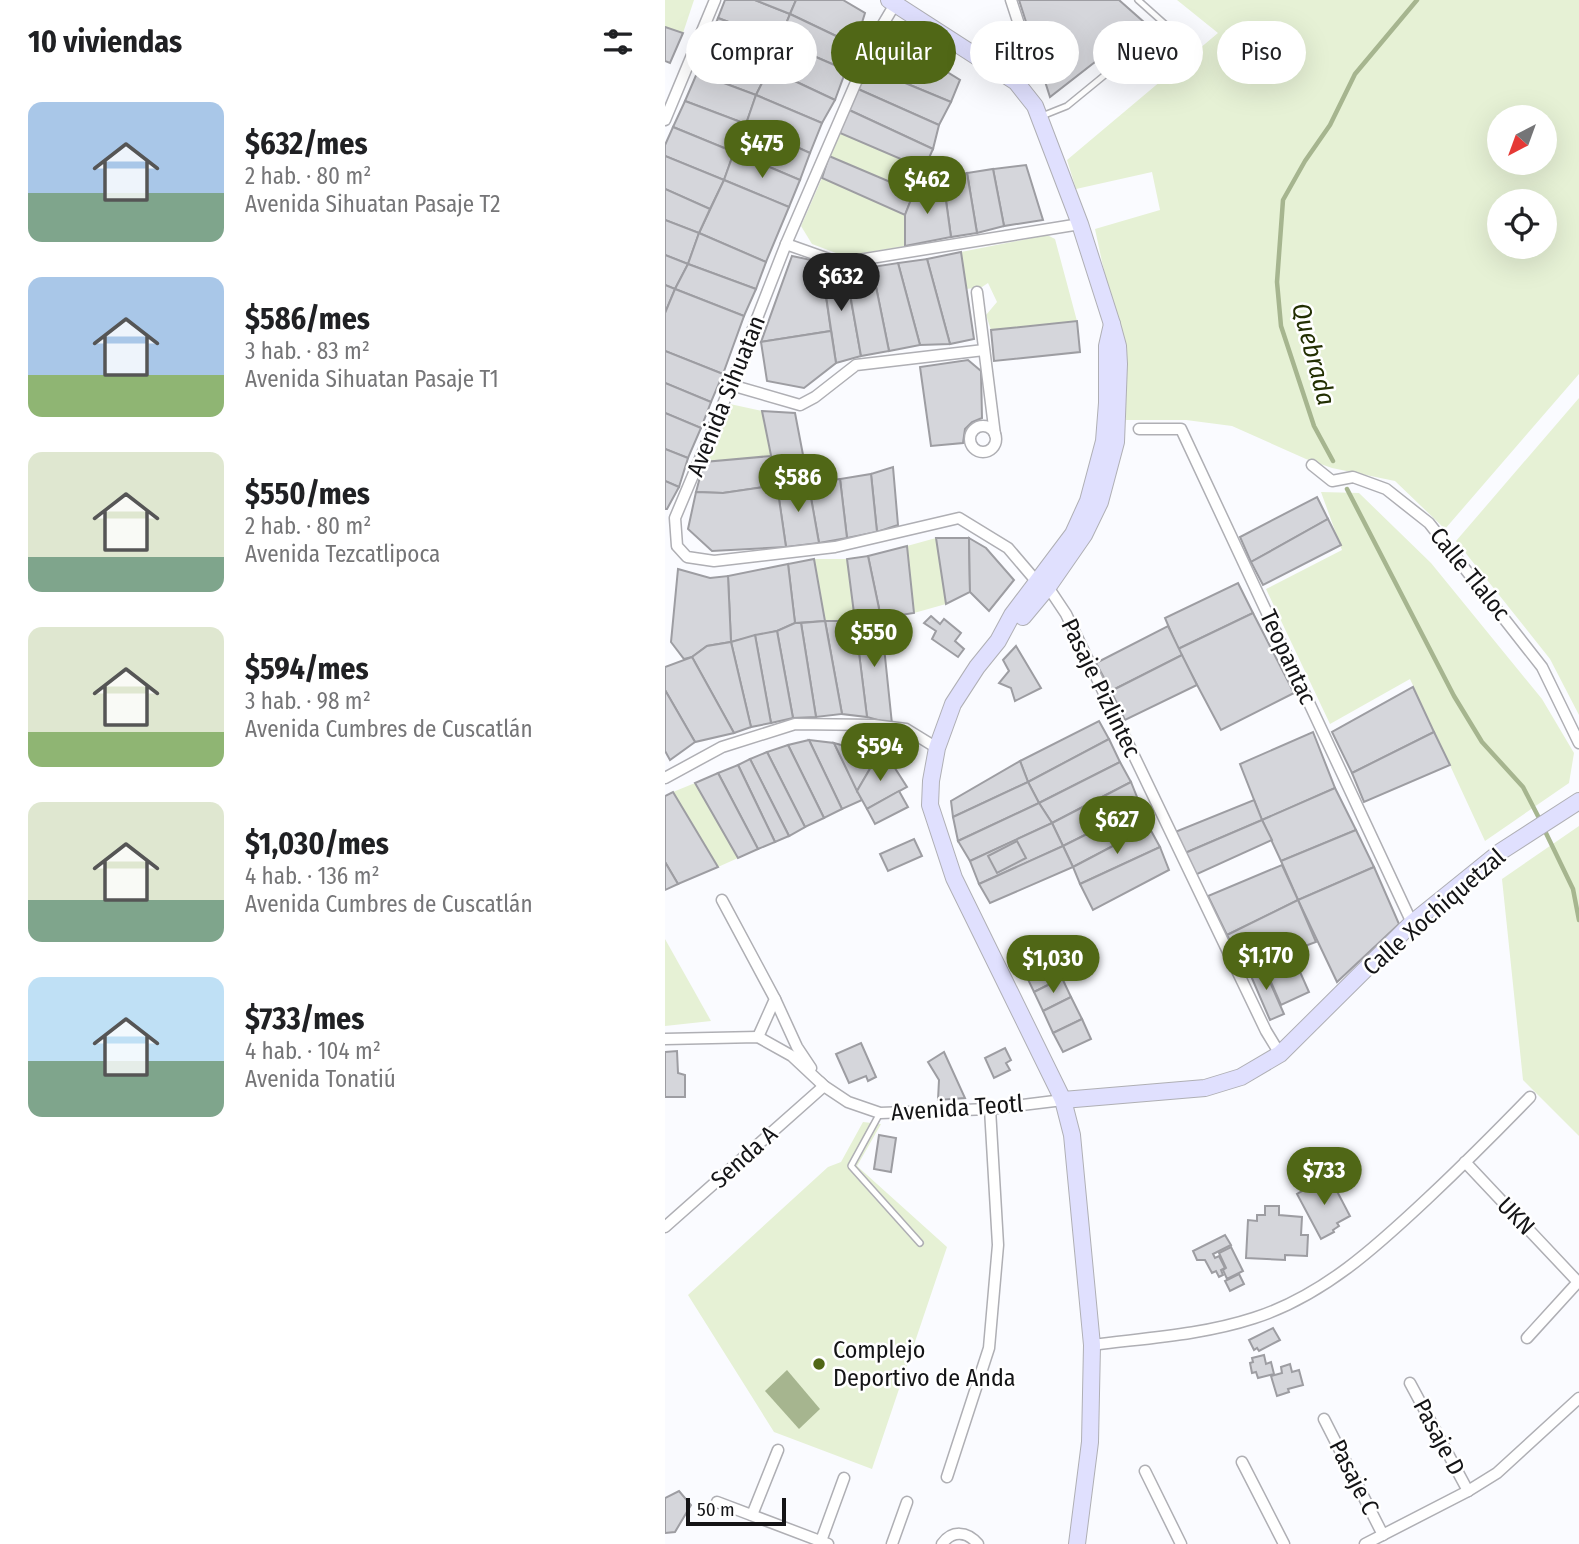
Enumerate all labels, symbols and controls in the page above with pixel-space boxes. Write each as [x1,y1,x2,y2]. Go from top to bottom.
chip: Comprar [686,21,817,84]
chip: Alquilar [831,21,956,84]
chip: Filtros [970,21,1079,84]
chip: Nuevo [1093,21,1203,84]
chip: Piso [1217,21,1306,84]
icon: filters [599,23,637,61]
text: 10 viviendas [28,24,182,60]
north arrow [1487,105,1557,175]
map controls [1487,105,1557,259]
pin: $475 [721,120,803,180]
text: $632/mes [245,126,368,162]
text: $475 [740,129,784,157]
icon: home [84,130,168,214]
pin: $462 [886,156,968,216]
text: 2 hab. · 80 m² [245,162,371,190]
text: $462 [904,165,950,193]
button: locate [1487,189,1557,259]
text: Avenida Sihuatan Pasaje T2 [245,190,500,218]
pin: $632 [800,254,882,313]
text: $632 [819,262,863,290]
water label: Quebrada [1285,300,1342,409]
text: $586/mes [245,301,370,337]
icon: home [84,305,168,389]
street label: Avenida Sihuatan [681,311,771,481]
text: 3 hab. · 83 m² [245,337,370,365]
text: Avenida Sihuatan Pasaje T1 [245,365,499,393]
pin: $586 [757,454,839,514]
text: $586 [775,463,821,491]
text: $550/mes [245,476,370,512]
icon: home [84,480,168,564]
text: 2 hab. · 80 m² [245,512,371,540]
street label: Calle Tlaloc [1424,522,1516,626]
text: Avenida Tezcatlipoca [245,540,440,568]
street label: Teopantac [1254,605,1322,709]
pin: $550 [833,610,915,669]
street label: Pasaje Pizlintec [1055,614,1147,762]
text: $550 [851,618,897,646]
text: $594/mes [245,651,369,687]
icon: home [84,655,168,739]
text: 3 hab. · 98 m² [245,687,371,715]
text: Avenida Cumbres de Cuscatlán [245,715,533,743]
pin: $594 [839,724,921,783]
text: $594 [857,732,903,760]
pin: $627 [1076,796,1158,856]
text: $627 [1095,805,1139,833]
text: $1,030/mes [245,826,389,862]
icon: home [84,830,168,914]
street label: Calle Xochiquetzal [1357,843,1511,981]
text: 4 hab. · 136 m² [245,862,380,890]
text: Avenida Cumbres de Cuscatlán [245,890,533,918]
pin: $1,170 [1209,932,1323,992]
pin: $1,030 [996,936,1110,995]
text: $1,170 [1238,941,1294,969]
text: $1,030 [1023,944,1084,972]
text: $733/mes [245,1001,364,1037]
icon: home [84,1005,168,1089]
text: 4 hab. · 104 m² [245,1037,381,1065]
text: Avenida Tonatiú [245,1065,396,1093]
street label: Avenida Teotl [890,1089,1024,1127]
street label: Senda A [705,1120,783,1194]
pin: $733 [1283,1148,1365,1207]
text: $733 [1303,1156,1345,1184]
street label: UKN [1492,1191,1540,1241]
place label: Complejo Deportivo de Anda [833,1336,1016,1392]
marker: Complejo Deportivo de Anda [811,1356,827,1372]
street label: Pasaje D [1407,1394,1471,1480]
street label: Pasaje C [1323,1435,1385,1519]
scale bar [686,1495,786,1527]
text: 50 m [697,1498,735,1521]

